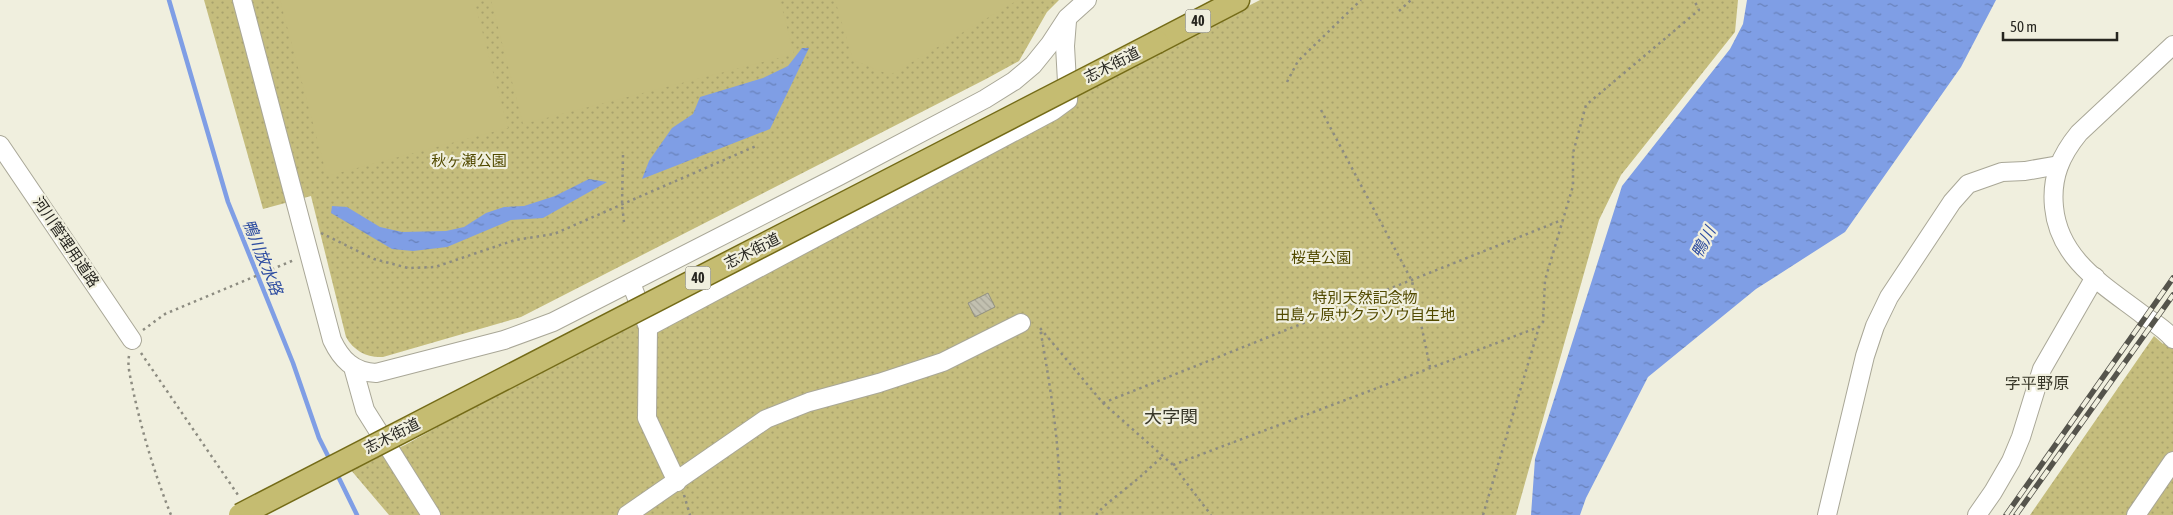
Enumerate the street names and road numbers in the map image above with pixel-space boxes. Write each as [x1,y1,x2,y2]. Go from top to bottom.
road number: 40 [1186,10,1210,32]
street label: 志木街道 [1081,43,1142,86]
street label: 河川管理用道路 [30,193,103,290]
street label: 志木街道 [721,229,782,272]
road number: 40 [686,266,710,290]
street label: 志木街道 [361,414,422,457]

